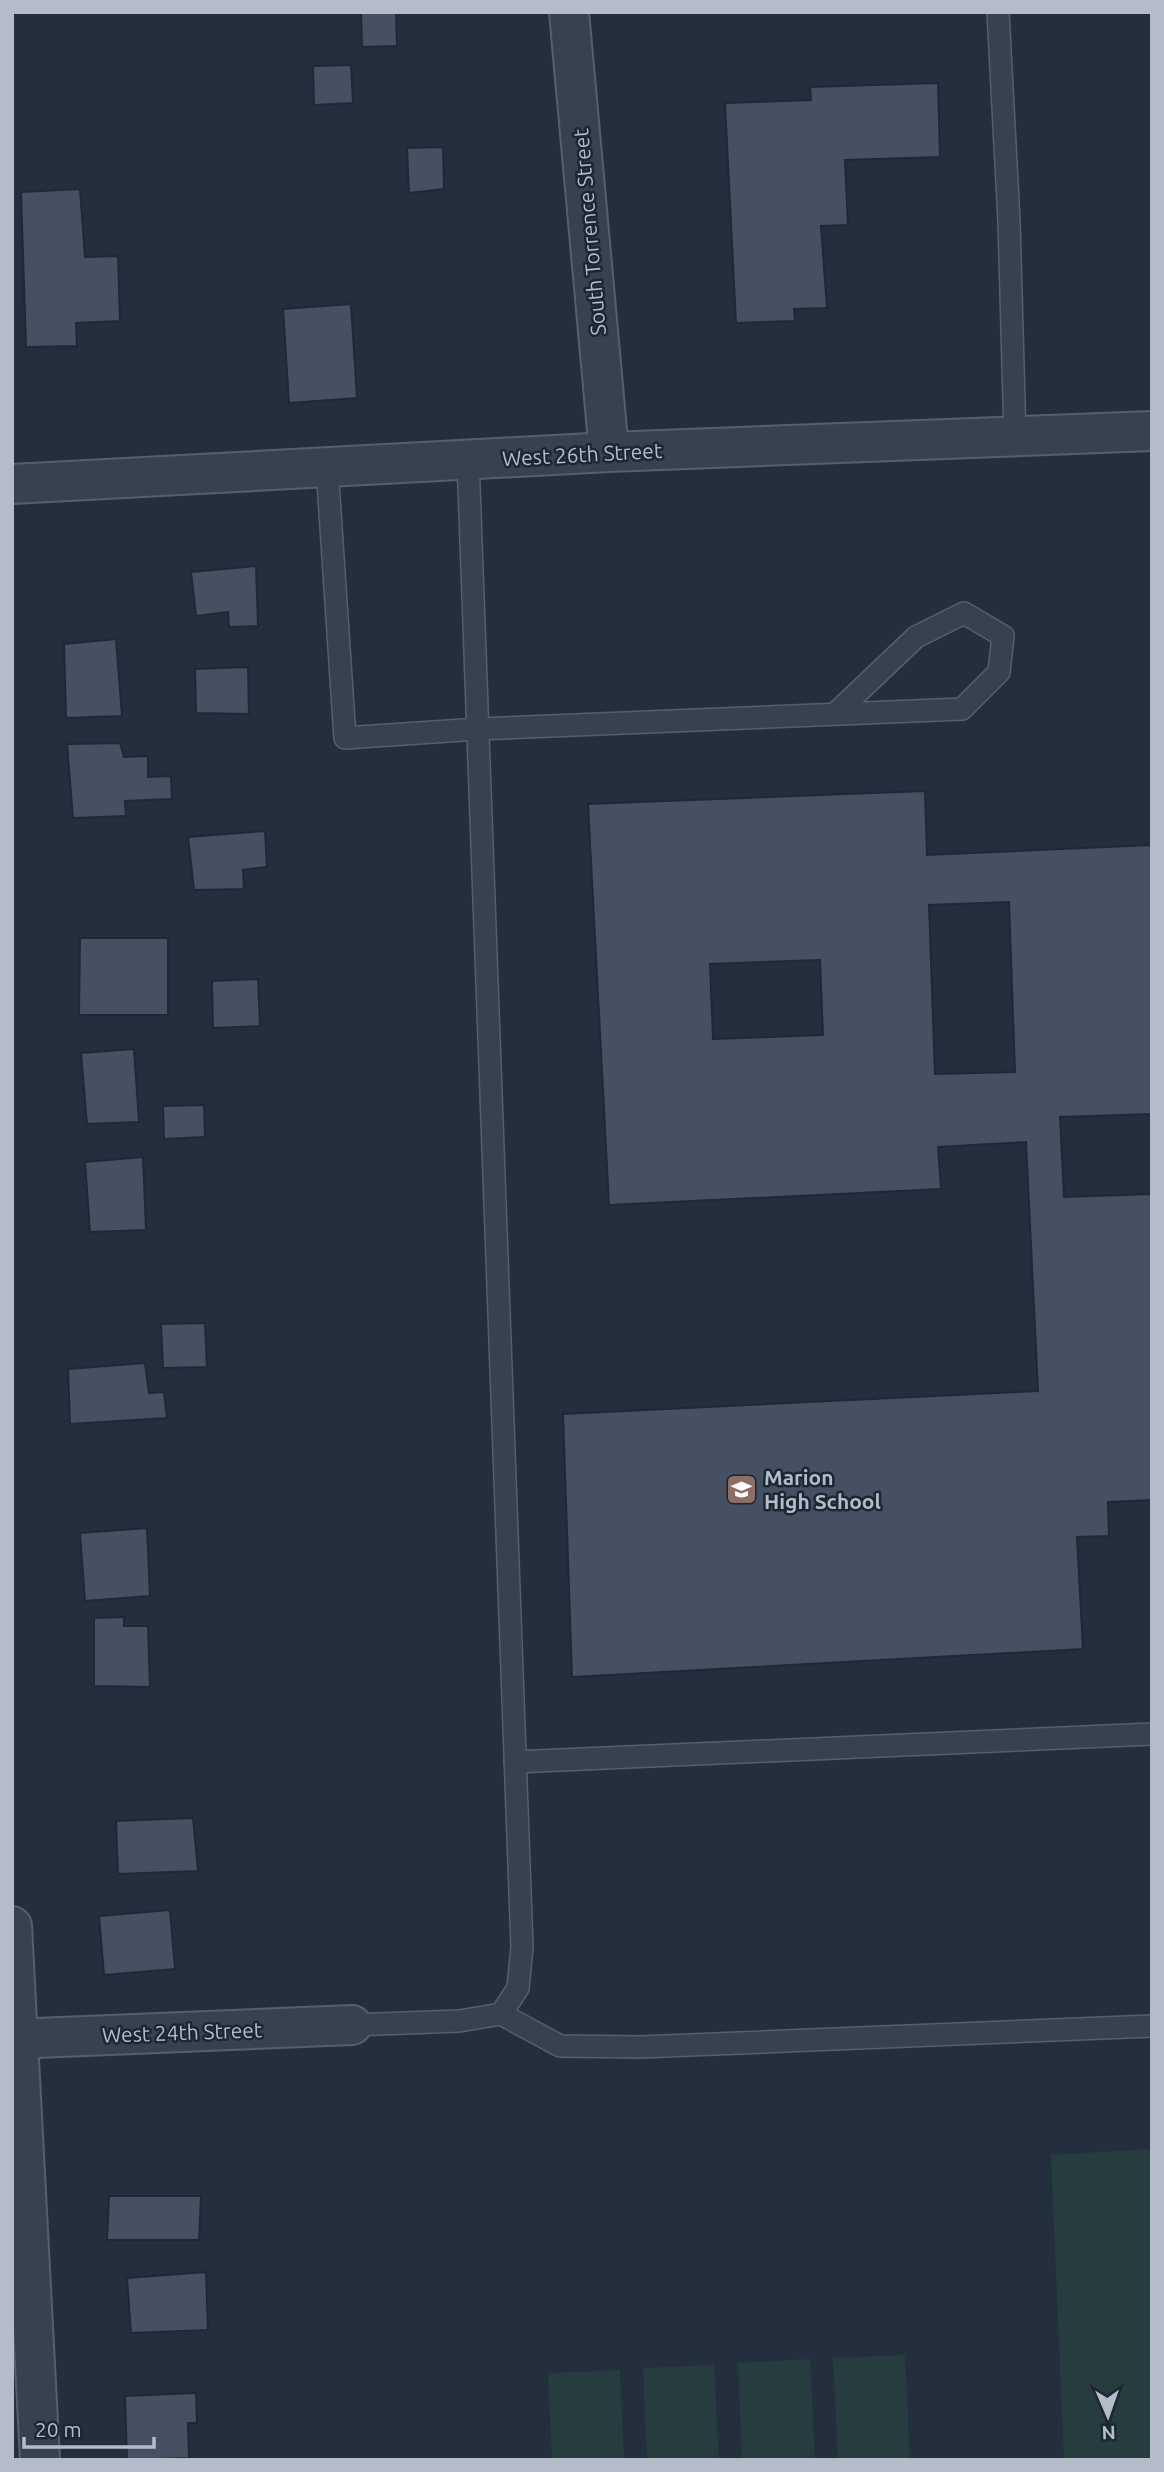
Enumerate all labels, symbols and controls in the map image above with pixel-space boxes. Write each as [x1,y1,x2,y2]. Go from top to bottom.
street label: South Torrence Street [568,128,610,336]
street label: West 26th Street [501,438,663,470]
place label: Marion High School [764,1465,881,1513]
school or university icon: Marion High School [724,1472,758,1506]
street label: West 24th Street [101,2017,263,2047]
north arrow [1073,2381,1143,2451]
scale bar [24,2406,154,2450]
text: 20 m [35,2417,82,2441]
text: N [1101,2422,1116,2444]

